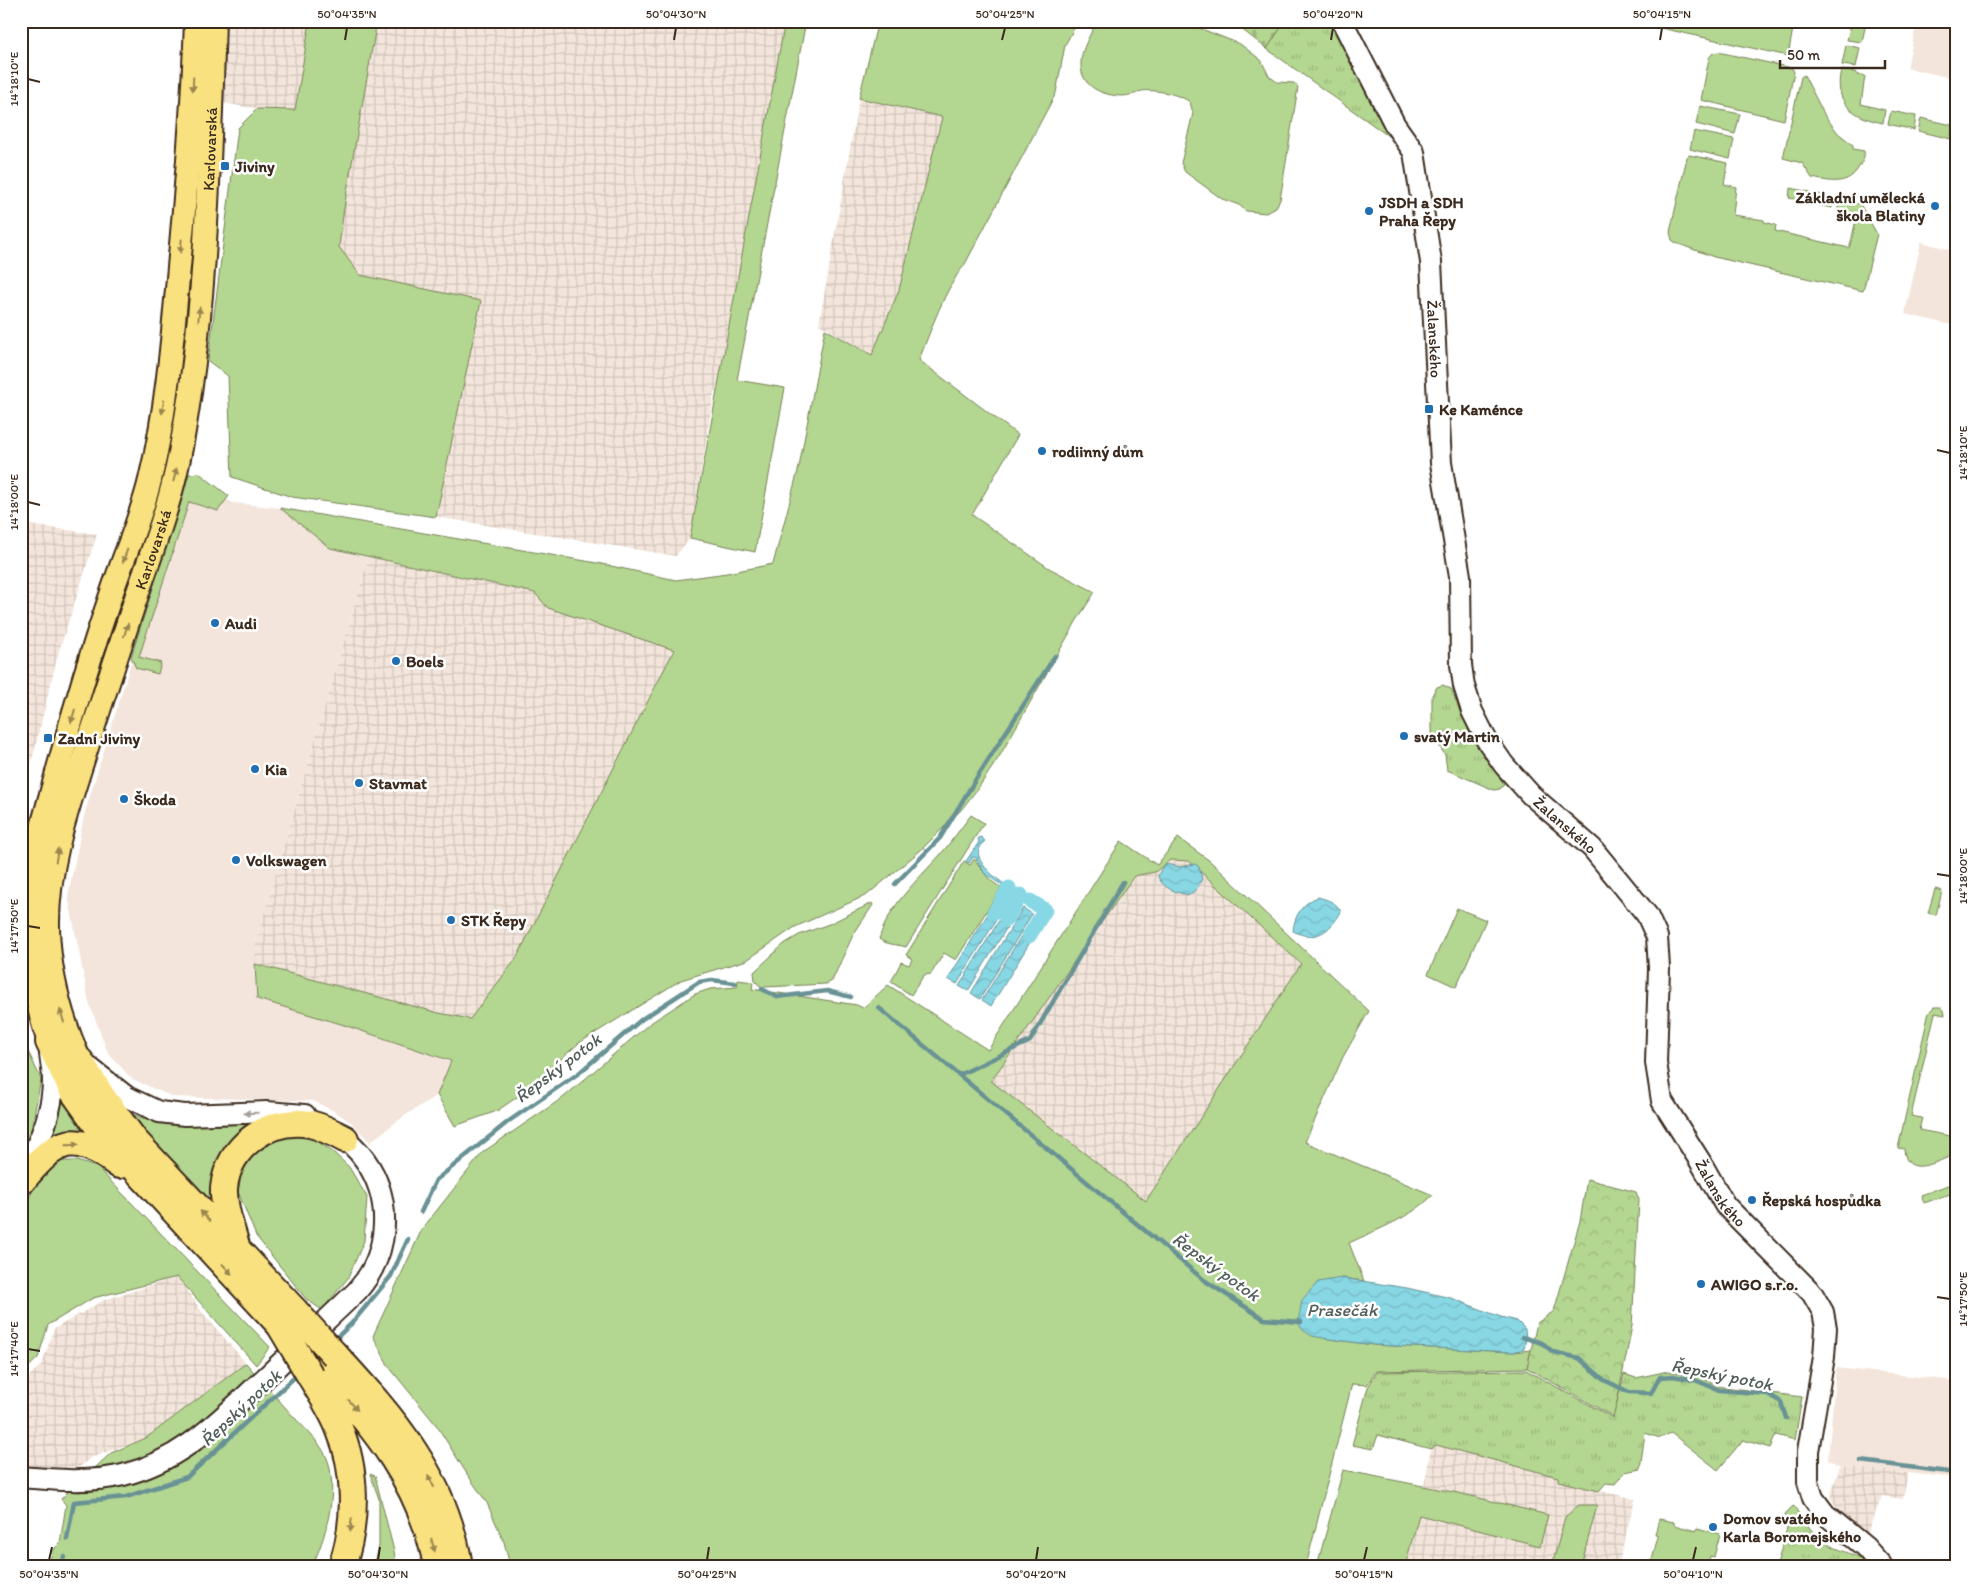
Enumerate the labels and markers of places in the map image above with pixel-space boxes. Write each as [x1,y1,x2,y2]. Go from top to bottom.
place label: Jiviny [234,157,275,177]
marker: Jiviny [219,160,231,172]
place label: Základní umělecká škola Blatiny [1795,188,1926,226]
place label: JSDH a SDH Praha Řepy [1378,193,1464,231]
marker: Základní umělecká škola Blatiny [1929,200,1941,212]
marker: JSDH a SDH Praha Řepy [1363,205,1375,217]
place label: Ke Kaménce [1439,400,1523,419]
marker: Ke Kaménce [1423,403,1435,415]
place label: rodiinný dům [1052,442,1144,462]
marker: rodiinný dům [1036,445,1048,457]
place label: Audi [224,614,257,633]
marker: Audi [209,617,221,629]
place label: Boels [406,652,444,671]
marker: Boels [390,655,402,667]
place label: svatý Martin [1414,727,1501,747]
place label: Zadní Jiviny [58,729,140,749]
marker: svatý Martin [1398,730,1410,742]
marker: Zadní Jiviny [42,732,54,744]
place label: Kia [265,760,287,779]
marker: Kia [249,763,261,775]
place label: Stavmat [369,774,427,793]
marker: Stavmat [353,777,365,789]
place label: Škoda [134,790,176,809]
marker: Škoda [118,793,130,805]
place label: Volkswagen [246,851,327,871]
marker: Volkswagen [230,854,242,866]
place label: STK Řepy [461,911,526,931]
marker: STK Řepy [445,914,457,926]
place label: Řepská hospůdka [1762,1191,1881,1211]
marker: Řepská hospůdka [1746,1194,1758,1206]
place label: AWIGO s.r.o. [1710,1275,1798,1294]
marker: AWIGO s.r.o. [1695,1278,1707,1290]
place label: Domov svatého Karla Boromejského [1723,1509,1861,1547]
marker: Domov svatého Karla Boromejského [1707,1521,1719,1533]

